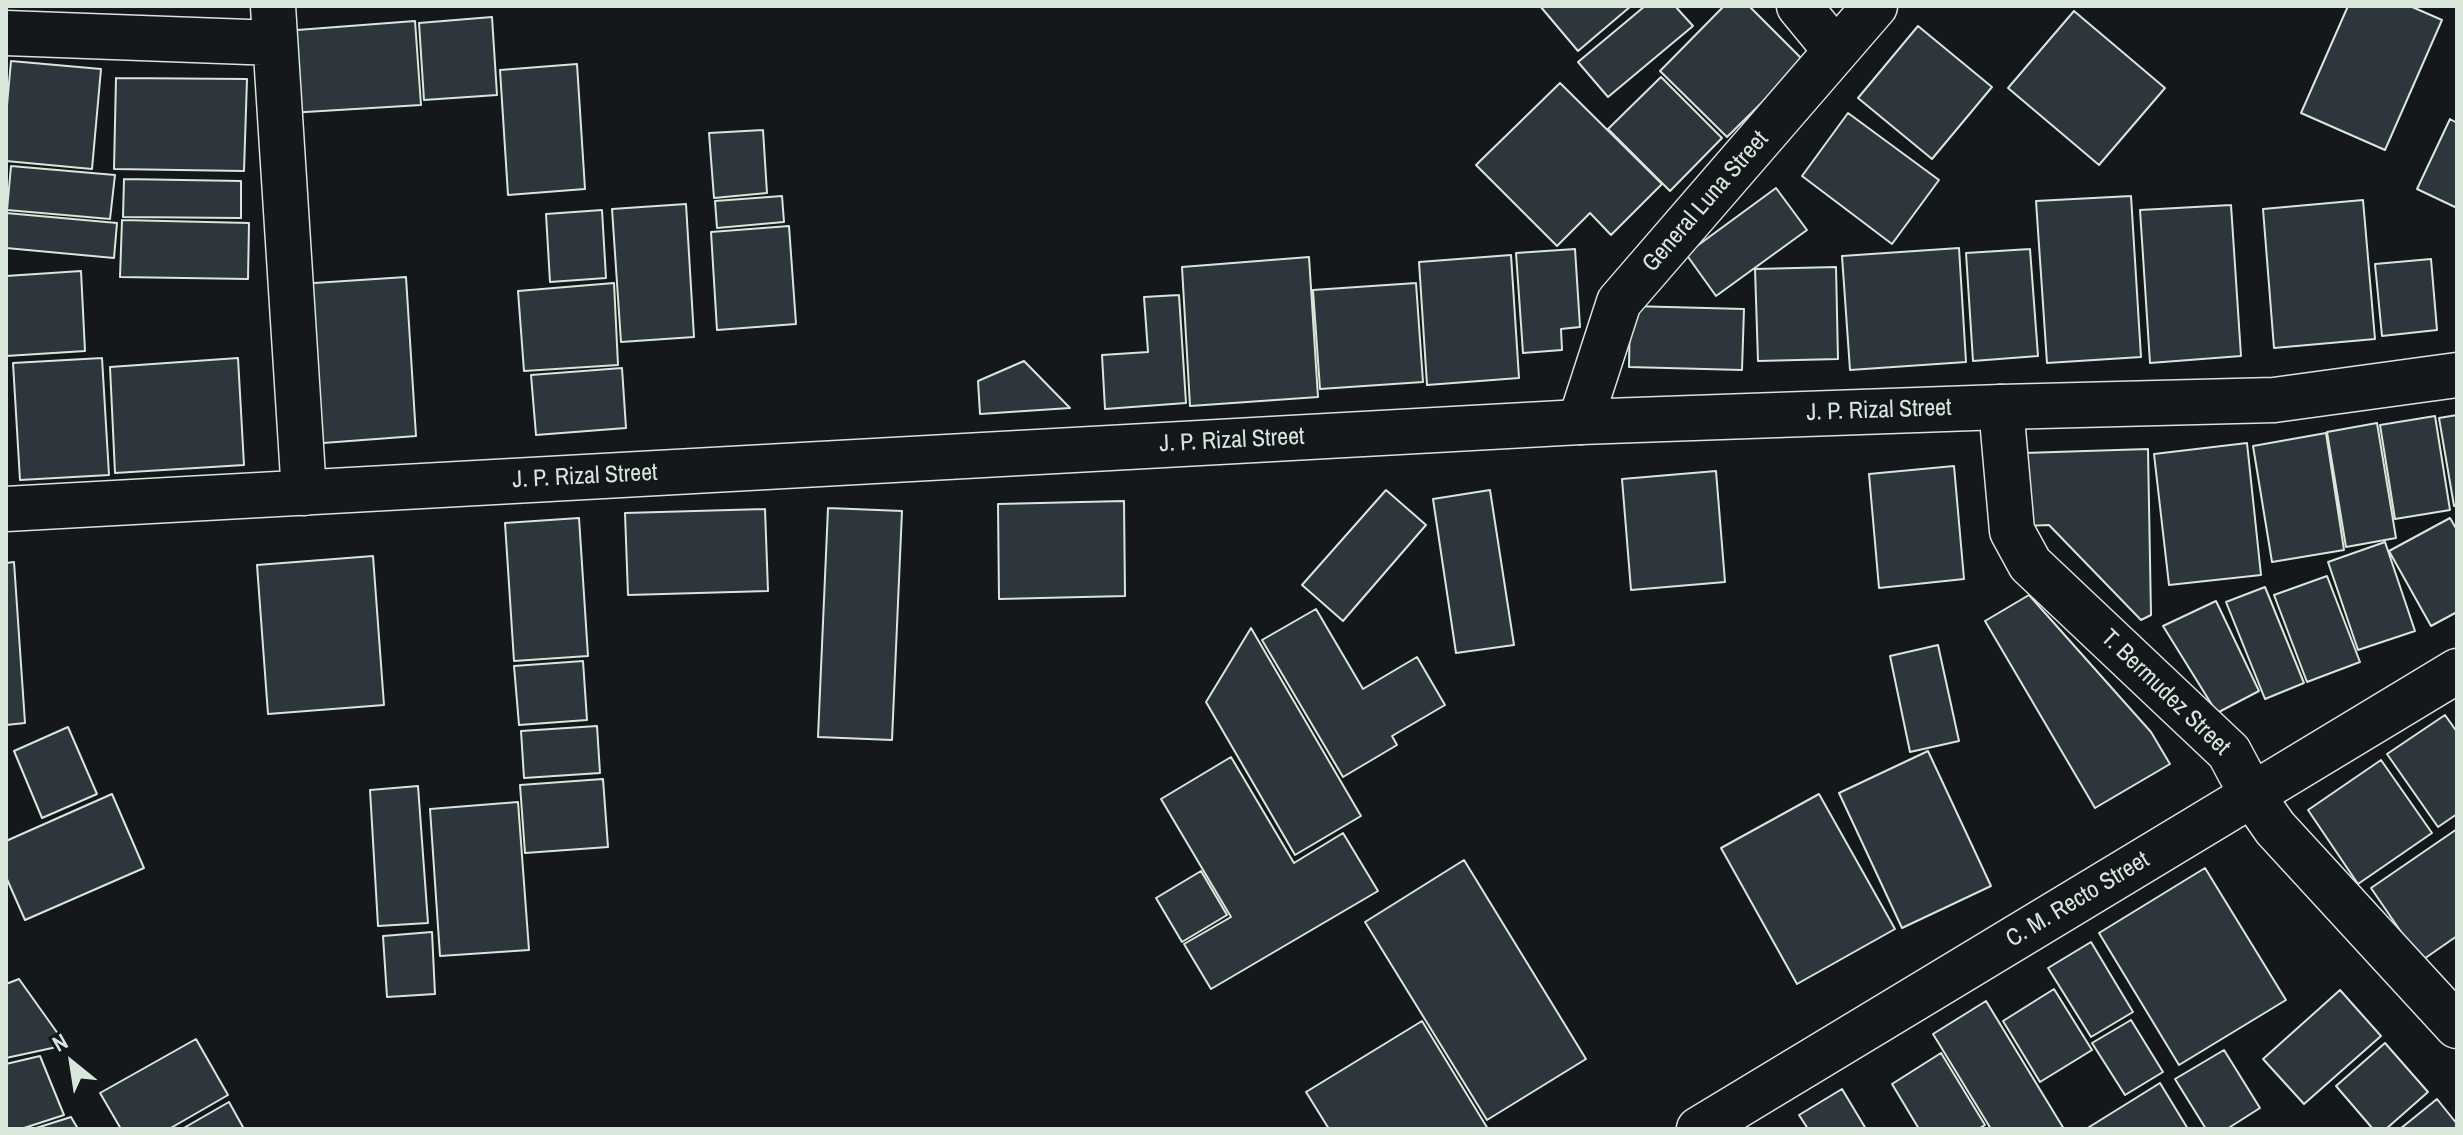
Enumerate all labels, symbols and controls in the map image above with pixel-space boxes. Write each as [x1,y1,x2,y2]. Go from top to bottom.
street label: General Luna Street [1637,126,1775,278]
street label: J. P. Rizal Street [1806,394,1952,428]
street label: J. P. Rizal Street [1159,423,1305,459]
street label: J. P. Rizal Street [512,459,658,495]
street label: T. Bermudez Street [2094,624,2236,762]
street label: C. M. Recto Street [2001,846,2155,954]
north arrow [32,1023,112,1103]
text: N [47,1026,73,1058]

